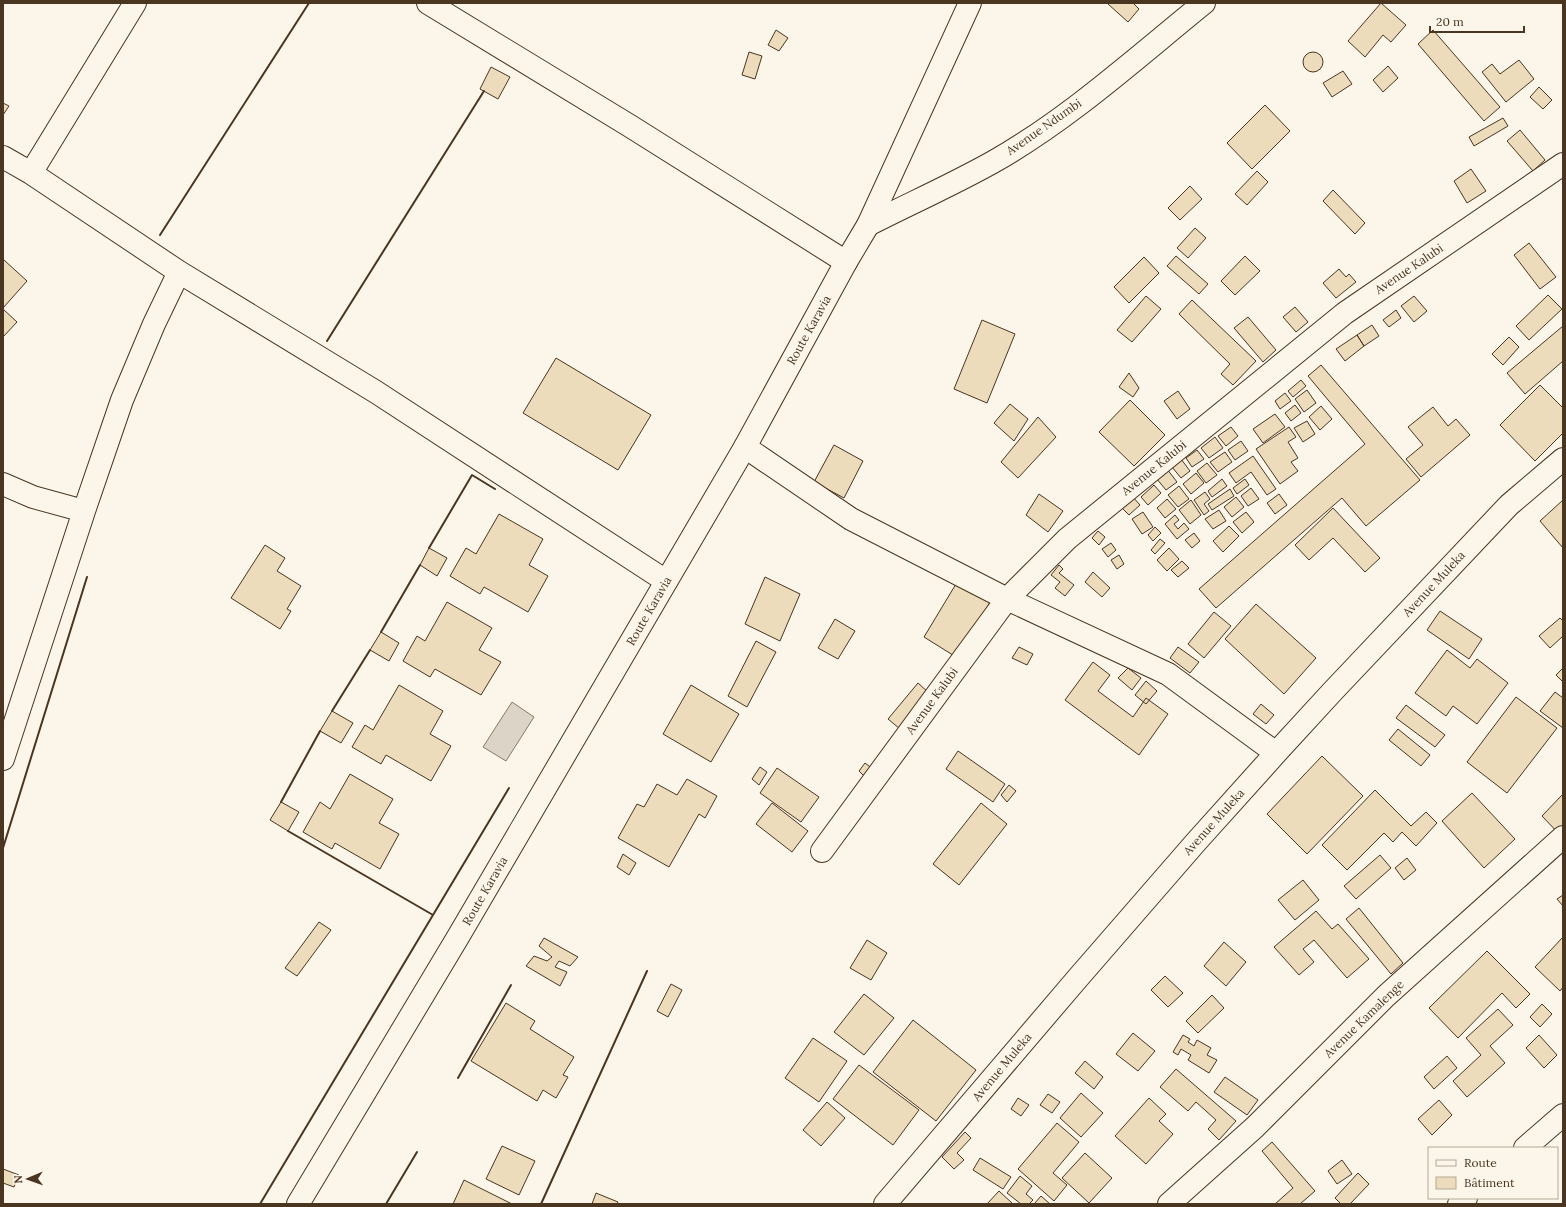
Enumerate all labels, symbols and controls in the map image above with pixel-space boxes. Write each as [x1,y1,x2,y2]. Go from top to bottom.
scale bar [1430,8,1524,34]
text: 20 m [1436,14,1464,29]
street label: Avenue Ndumbi [1002,95,1084,159]
street label: Avenue Kalubi [1371,240,1446,297]
street label: Route Karavia [783,292,834,367]
street label: Avenue Kalubi [1117,437,1189,499]
street label: Avenue Muleka [1399,548,1468,620]
street label: Route Karavia [623,574,674,648]
street label: Avenue Kalubi [902,664,961,738]
street label: Avenue Muleka [1179,785,1247,859]
street label: Route Karavia [459,854,510,928]
street label: Avenue Kamalenge [1320,976,1407,1061]
street label: Avenue Muleka [968,1030,1035,1105]
legend [1428,1147,1558,1199]
text: Route [1464,1155,1497,1170]
north arrow [8,1159,48,1199]
text: N [11,1174,25,1184]
text: Bâtiment [1464,1175,1515,1190]

